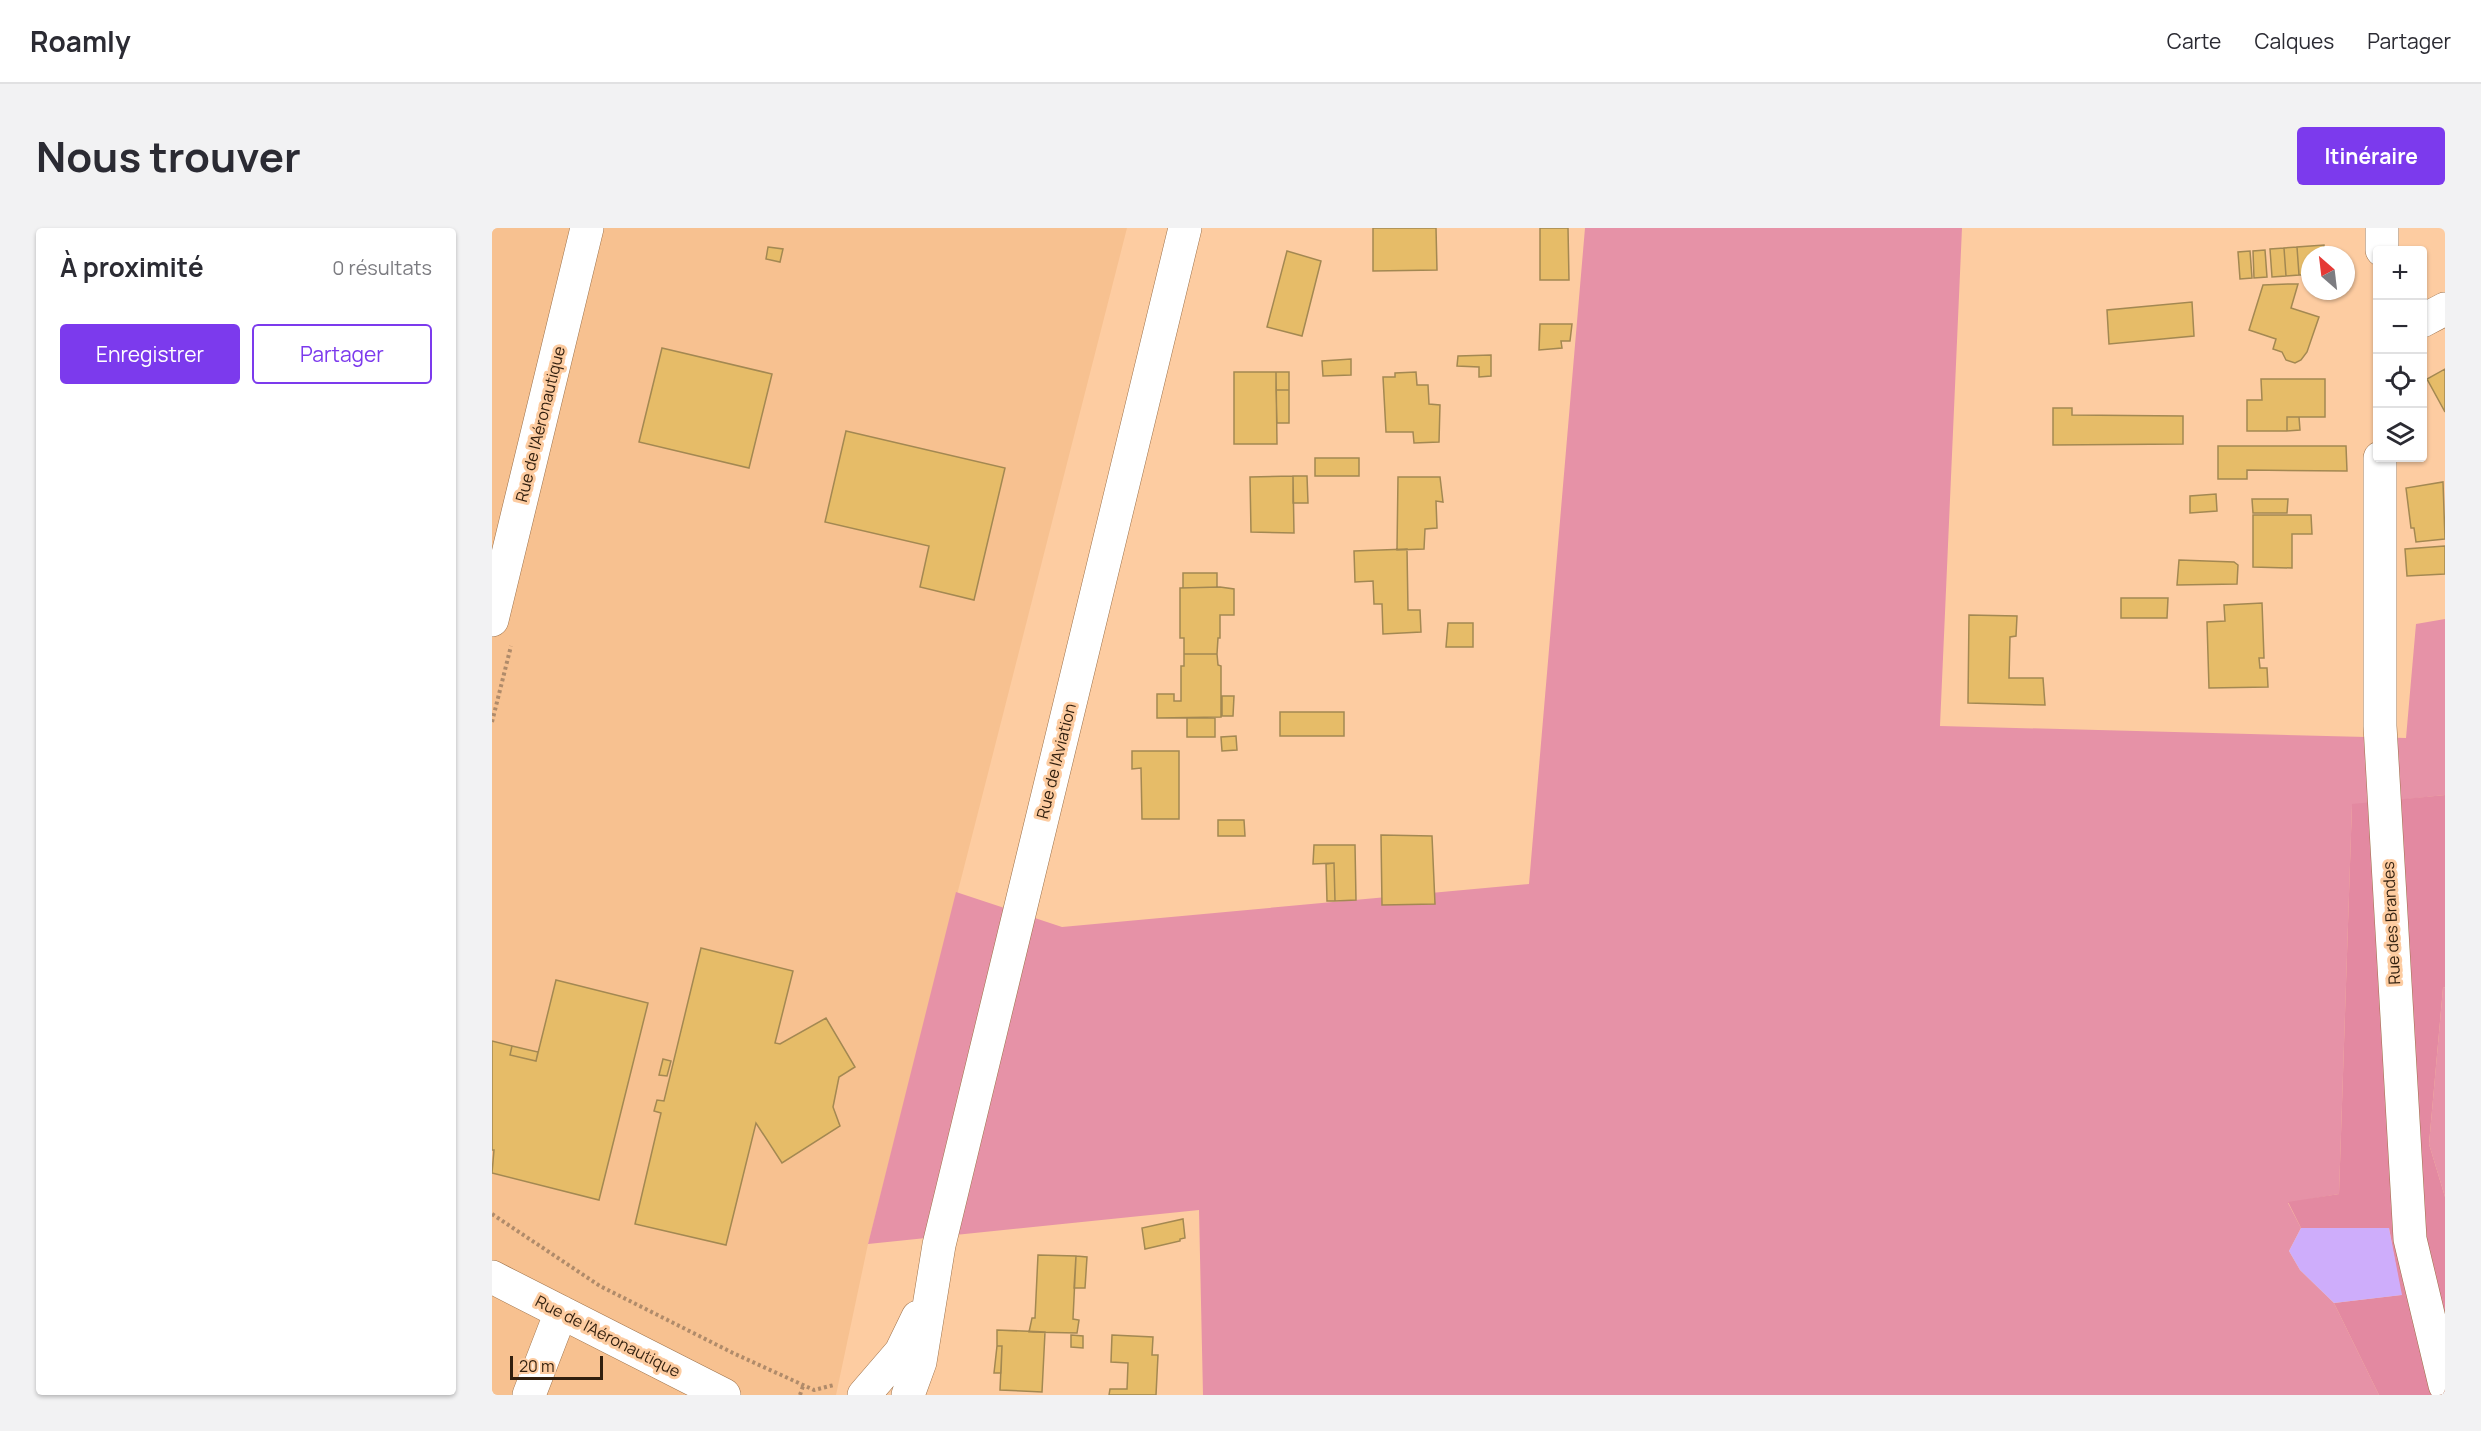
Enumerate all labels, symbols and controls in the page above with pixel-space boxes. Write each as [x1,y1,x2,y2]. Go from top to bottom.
text: Roamly [30,22,131,60]
text: Carte [2167,27,2221,55]
text: Calques [2254,27,2334,55]
text: Partager [2367,27,2451,55]
text: Nous trouver [36,127,301,185]
button: Itinéraire [2297,127,2445,185]
north arrow [2301,246,2355,300]
map controls [2373,246,2427,462]
button: + [2373,246,2427,300]
text: À proximité [60,249,204,285]
text: 0 résultats [332,254,432,281]
button: − [2373,300,2427,354]
button: Enregistrer [60,324,240,384]
button: Partager [252,324,432,384]
street label: Rue de l'Aéronautique [510,344,570,504]
button: locate [2373,354,2427,408]
button: layers [2373,408,2427,462]
street label: Rue de l'Aviation [1031,701,1081,821]
street label: Rue des Brandes [2377,861,2405,985]
street label: Rue de l'Aéronautique [532,1290,684,1382]
scale bar [510,1353,603,1380]
text: 20 m [519,1355,555,1377]

